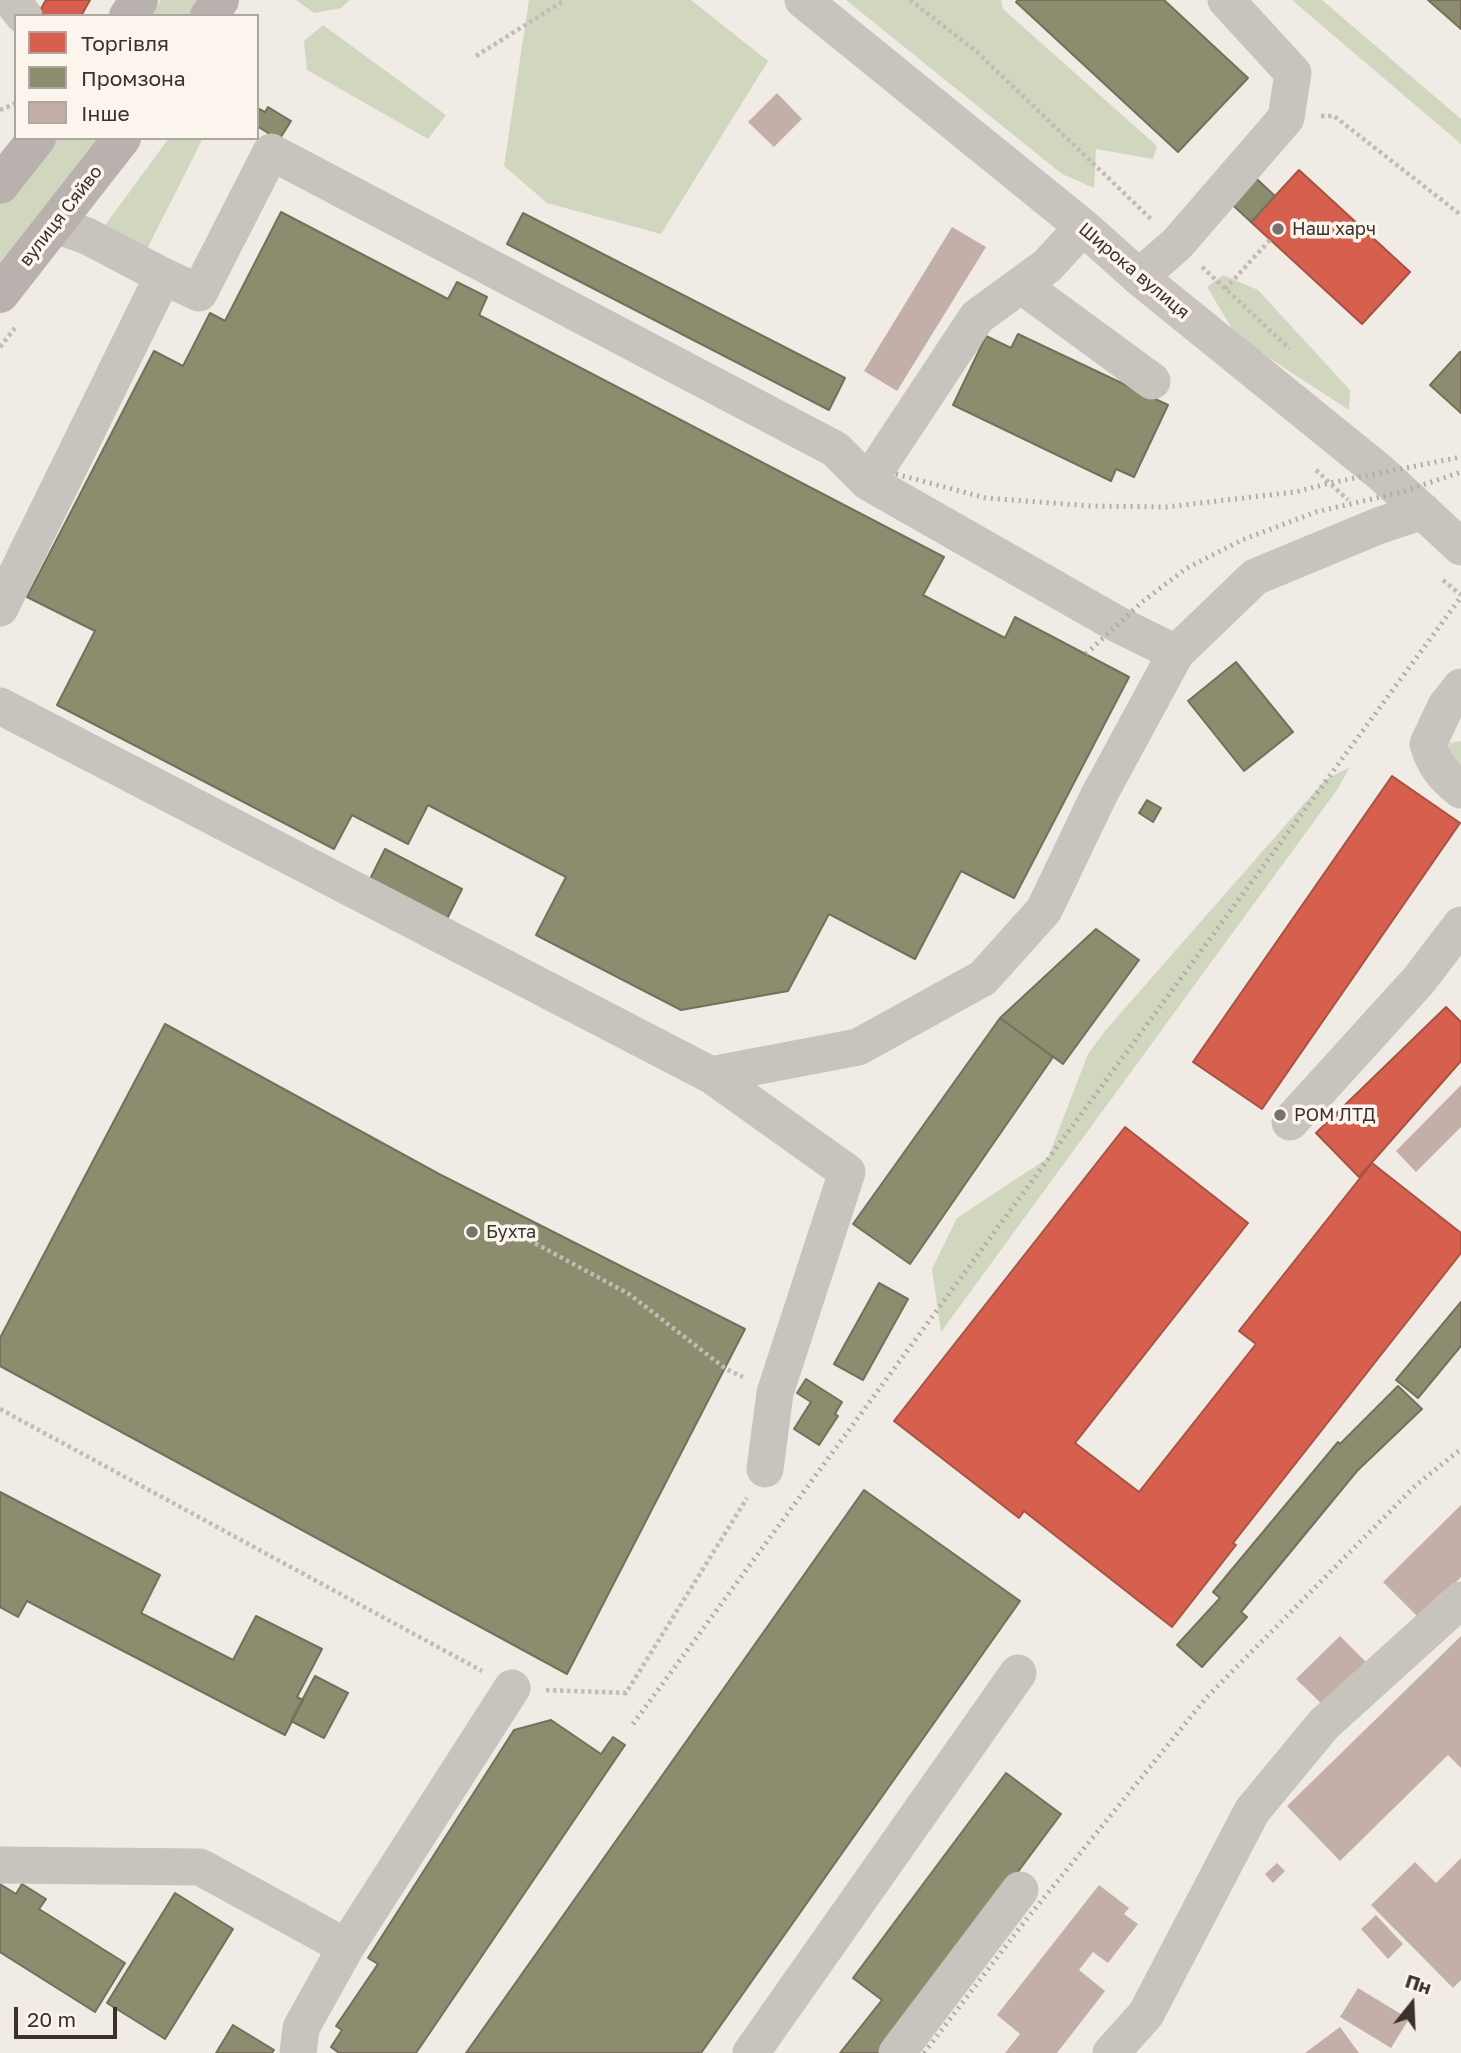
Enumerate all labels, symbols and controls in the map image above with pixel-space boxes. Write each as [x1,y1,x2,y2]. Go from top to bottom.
legend [14,14,259,140]
text: Торгівля [81,30,169,56]
text: Промзона [81,65,186,91]
text: Інше [81,100,130,126]
street label: вулиця Сяйво [15,161,107,271]
street label: Широка вулиця [1074,218,1194,324]
place label: Наш харч [1292,218,1376,240]
marker: Наш харч [1270,221,1286,237]
place label: РОМ ЛТД [1294,1104,1376,1126]
marker: РОМ ЛТД [1272,1107,1288,1123]
place label: Бухта [486,1221,536,1243]
marker: Бухта [464,1224,480,1240]
north arrow [1377,1969,1447,2039]
text: Пн [1403,1969,1434,1998]
scale bar [18,1994,121,2038]
text: 20 m [27,2006,76,2032]

